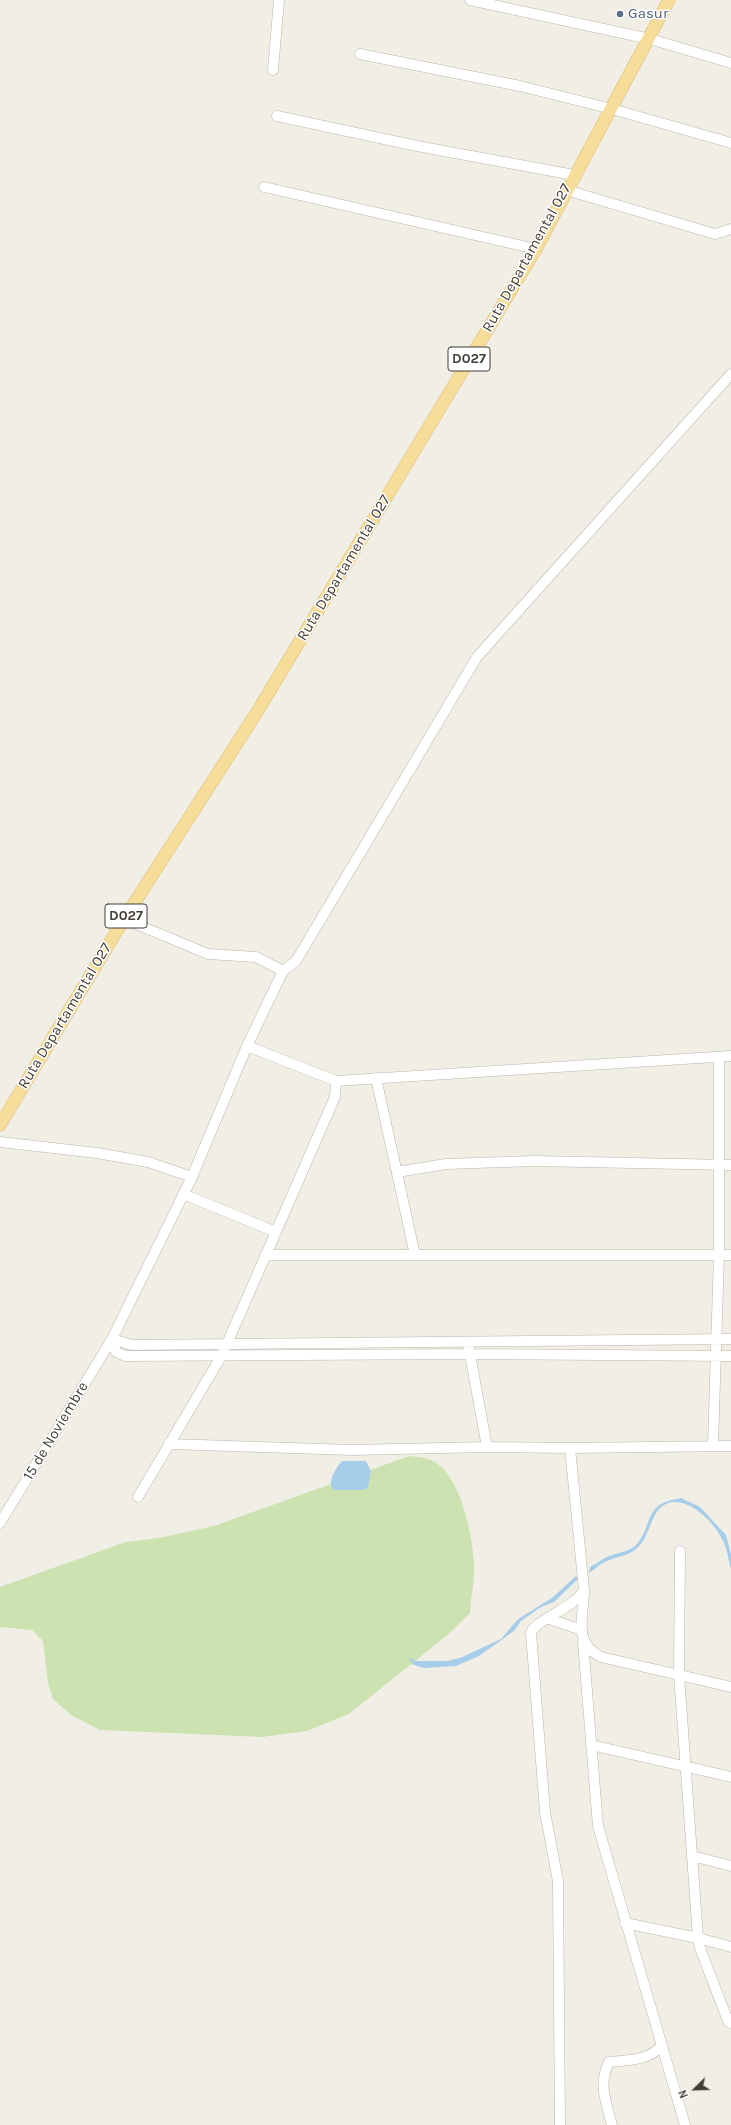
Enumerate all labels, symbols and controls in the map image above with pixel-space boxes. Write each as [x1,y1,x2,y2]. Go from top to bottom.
place label: Gasur [628,5,668,23]
marker: Gasur [615,9,625,19]
street label: Ruta Departamental 027 [479,181,575,335]
road number: D027 [448,347,490,371]
street label: Ruta Departamental 027 [293,492,395,644]
road number: D027 [105,904,147,928]
street label: Ruta Departamental 027 [14,940,116,1092]
street label: 15 de Noviembre [20,1379,92,1483]
north arrow [675,2069,715,2109]
text: N [676,2088,691,2100]

